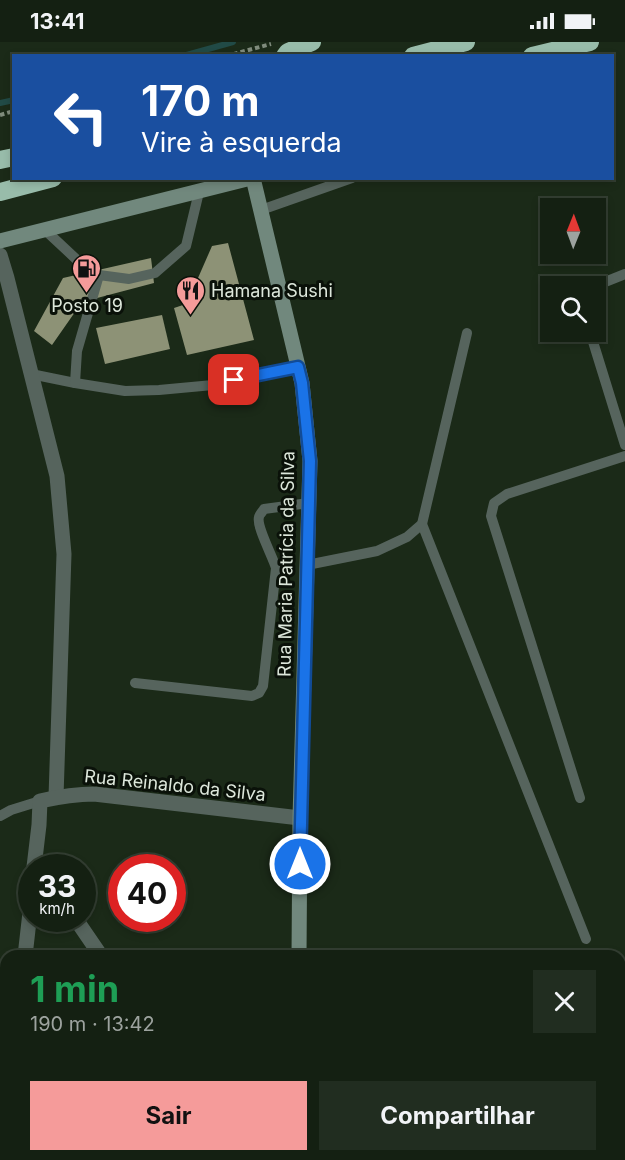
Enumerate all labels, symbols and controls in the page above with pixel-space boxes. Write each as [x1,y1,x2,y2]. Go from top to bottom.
text: 13:41 [30,8,85,34]
text: 170 m [141,75,259,126]
icon: left [42,78,120,156]
text: Vire à esquerda [141,126,342,159]
north arrow [540,198,606,264]
map controls [540,198,606,342]
fuel station icon: Posto 19 [71,252,103,294]
restaurant icon: Hamana Sushi [174,274,206,316]
button: search [540,276,606,342]
place label: Hamana Sushi [211,280,333,301]
place label: Posto 19 [51,295,123,316]
pin [208,354,259,405]
icon: arrive [217,363,250,396]
street label: Rua Maria Patrícia da Silva [274,451,298,677]
street label: Rua Reinaldo da Silva [83,765,267,805]
position arrow [268,832,332,896]
speed limit sign: 40 [108,854,186,932]
text: 33 [38,868,76,904]
text: km/h [39,899,75,918]
text: 1 min [30,967,119,1011]
button: close [533,970,596,1033]
text: 190 m · 13:42 [30,1012,155,1036]
button: Sair [30,1081,307,1150]
button: Compartilhar [319,1081,596,1150]

